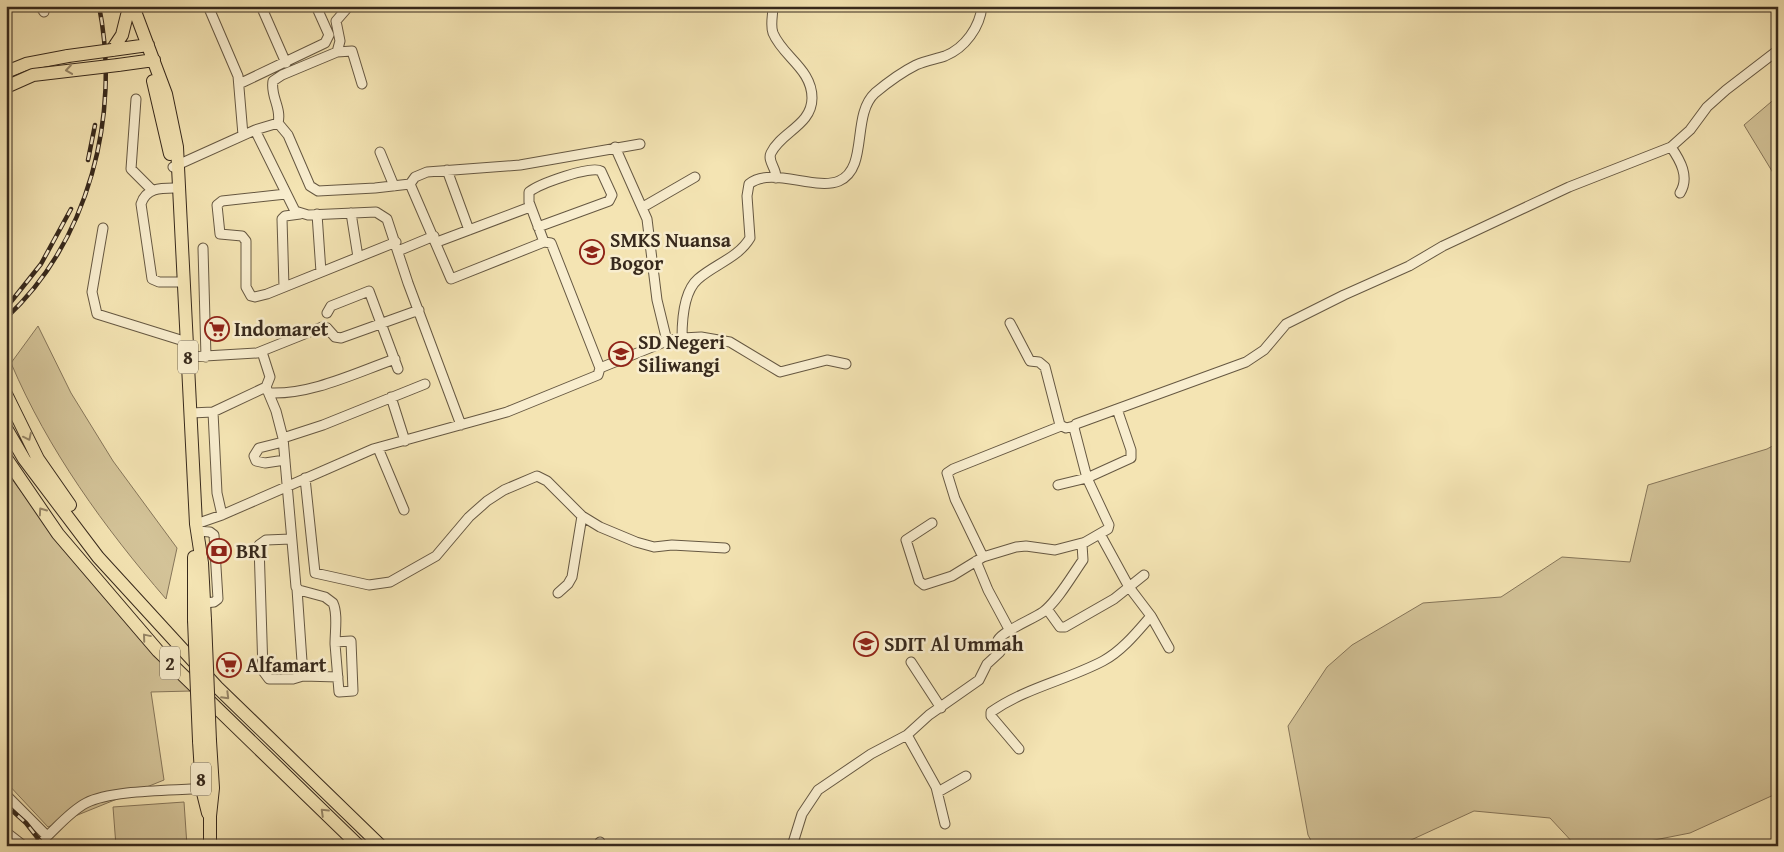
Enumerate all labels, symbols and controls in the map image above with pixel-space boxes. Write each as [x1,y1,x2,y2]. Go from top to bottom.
one-way arrow [65,64,74,74]
place label: SMKS Nuansa Bogor [610,225,732,277]
school or university icon: SMKS Nuansa Bogor [579,239,605,265]
place label: Indomaret [234,314,329,343]
supermarket icon: Indomaret [204,316,230,342]
place label: SD Negeri Siliwangi [638,327,725,379]
road number: 8 [178,341,198,374]
school or university icon: SD Negeri Siliwangi [608,341,634,367]
one-way arrow [22,432,32,441]
one-way arrow [39,508,48,517]
place label: BRI [236,536,268,565]
bank icon: BRI [206,538,232,564]
place label: SDIT Al Ummah [884,629,1024,658]
school or university icon: SDIT Al Ummah [853,631,879,657]
one-way arrow [142,633,151,642]
road number: 2 [160,646,180,680]
place label: Alfamart [246,650,327,679]
supermarket icon: Alfamart [216,652,242,678]
one-way arrow [220,690,229,699]
road number: 8 [191,762,211,796]
one-way arrow [320,809,329,818]

